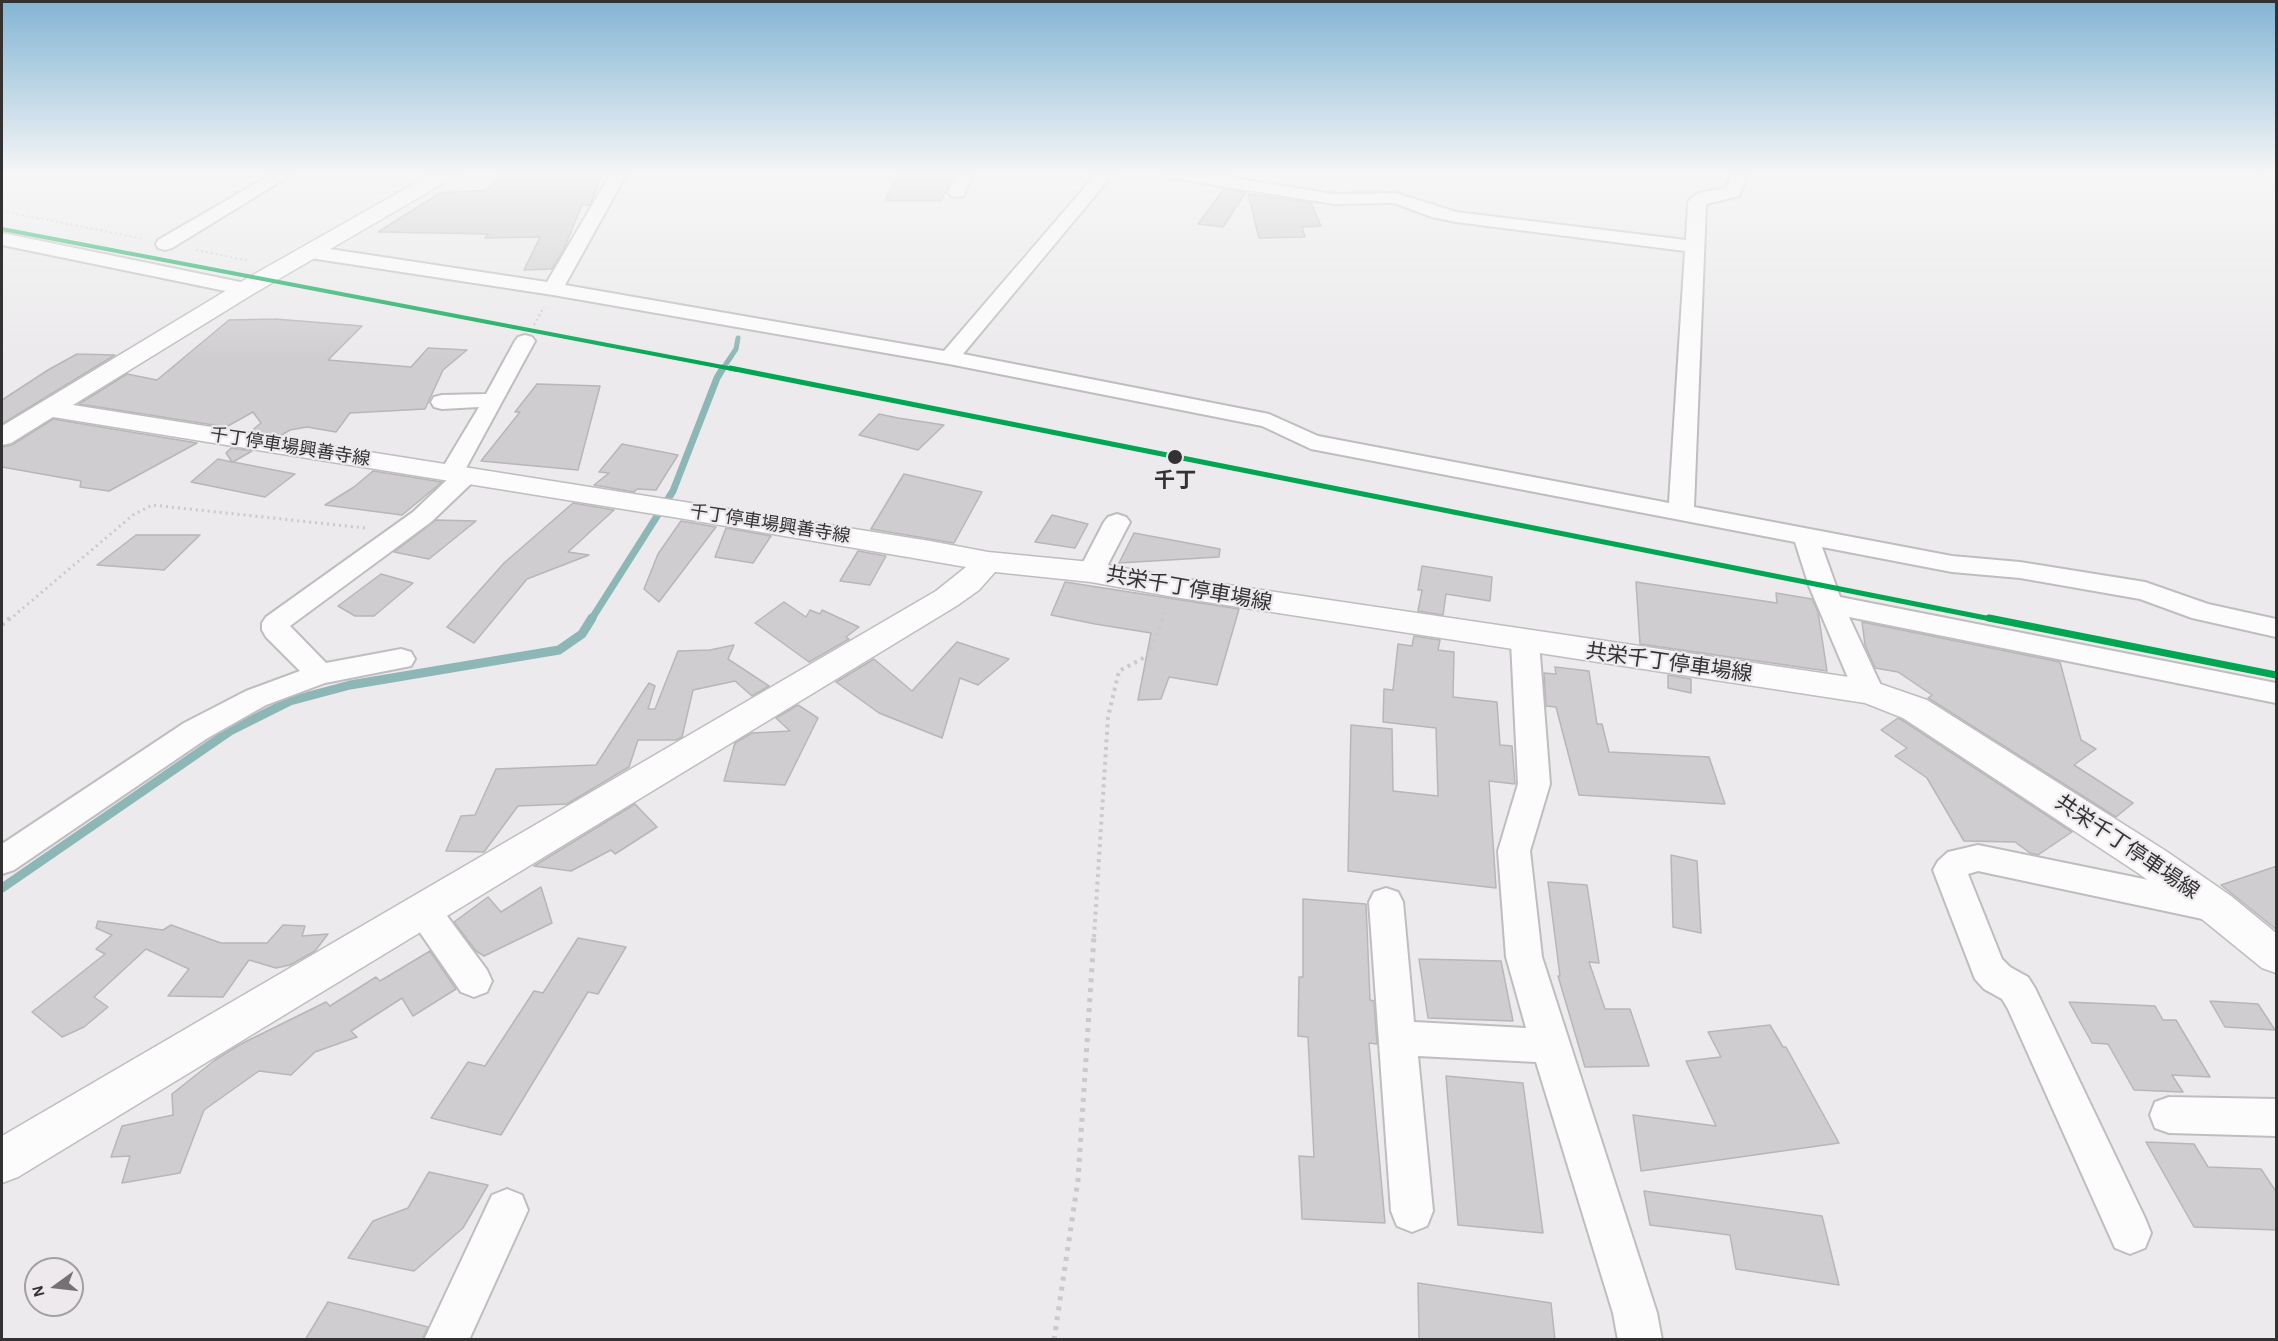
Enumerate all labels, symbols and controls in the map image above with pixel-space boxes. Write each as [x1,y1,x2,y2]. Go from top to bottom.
street label: 千丁停車場興善寺線 [208,424,372,470]
marker: 千丁 [1166,448,1184,466]
place label: 千丁 [1154,468,1196,494]
street label: 千丁停車場興善寺線 [688,501,852,547]
street label: 共栄千丁停車場線 [1104,562,1274,616]
street label: 共栄千丁停車場線 [1584,639,1754,687]
street label: 共栄千丁停車場線 [2050,790,2204,904]
north arrow [24,1257,84,1317]
text: N [29,1284,48,1299]

